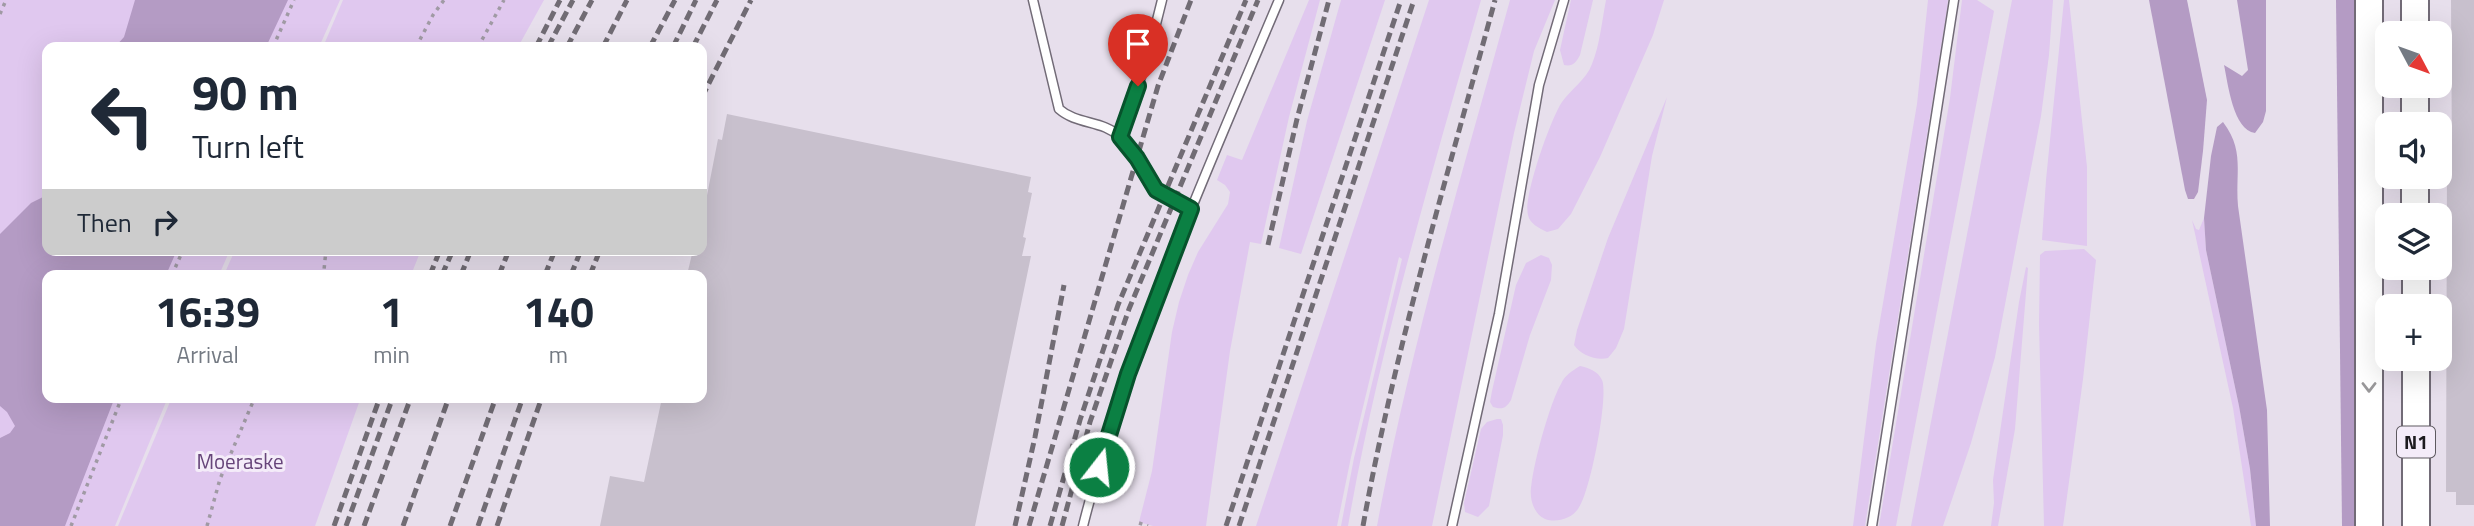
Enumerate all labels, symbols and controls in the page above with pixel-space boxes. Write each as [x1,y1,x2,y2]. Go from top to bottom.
pin [1108,14,1168,86]
north arrow [2375,21,2452,98]
map controls [2375,21,2452,371]
icon: arrive [1119,25,1157,63]
text: 90 m [192,54,299,129]
icon: left [77,70,168,161]
button: sound [2375,112,2452,189]
text: Turn left [192,122,304,170]
text: Then [77,203,132,242]
icon: right [146,203,184,241]
button: layers [2375,203,2452,280]
text: 16:39 [155,279,260,343]
text: 1 [380,279,403,343]
text: 140 [523,279,594,343]
button: + [2375,294,2452,371]
text: Arrival [176,337,239,372]
text: min [373,337,410,372]
text: m [549,337,568,372]
one-way arrow [2361,382,2377,392]
road number: N1 [2397,426,2435,458]
position arrow [1062,430,1136,504]
park label: Moeraske [196,445,284,477]

